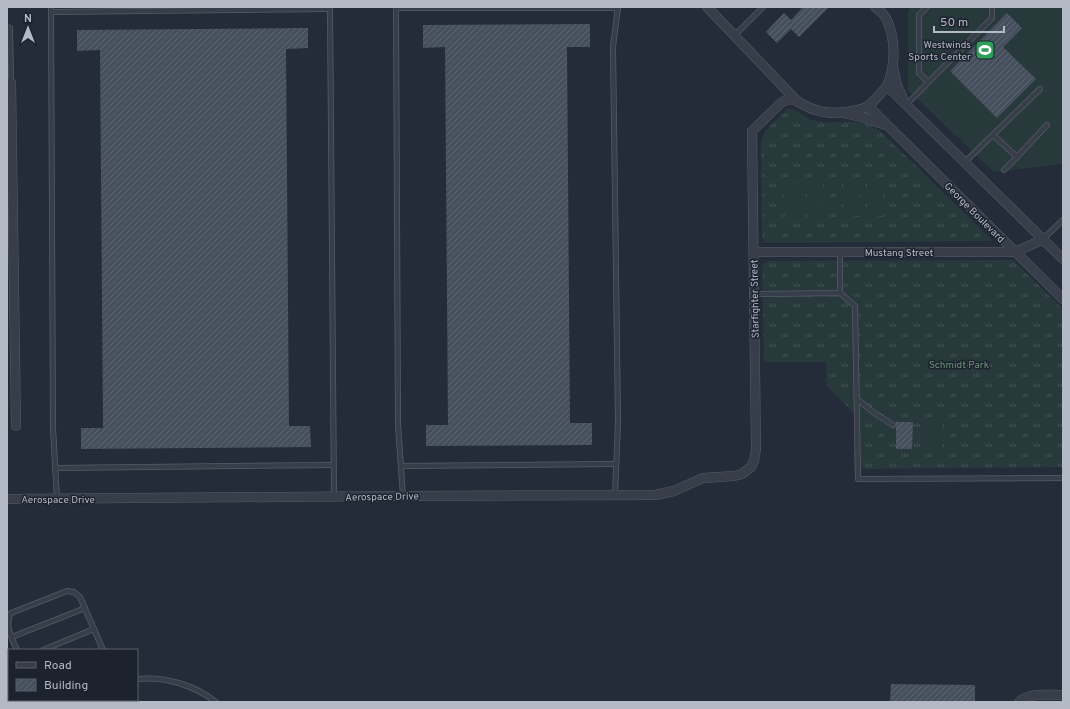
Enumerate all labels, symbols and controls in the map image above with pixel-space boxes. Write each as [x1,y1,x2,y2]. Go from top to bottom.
north arrow [8,8,48,48]
scale bar [934,8,1004,34]
text: N [24,12,32,26]
text: 50 m [940,15,968,31]
place label: Westwinds Sports Center [908,39,971,64]
sports icon: Westwinds Sports Center [974,39,996,61]
street label: George Boulevard [941,180,1007,246]
street label: Mustang Street [865,247,934,260]
street label: Starfighter Street [748,259,763,339]
park label: Schmidt Park [929,359,989,372]
street label: Aerospace Drive [345,490,419,505]
street label: Aerospace Drive [21,494,95,507]
legend [8,649,138,701]
text: Road [44,658,72,674]
text: Building [44,678,88,694]

